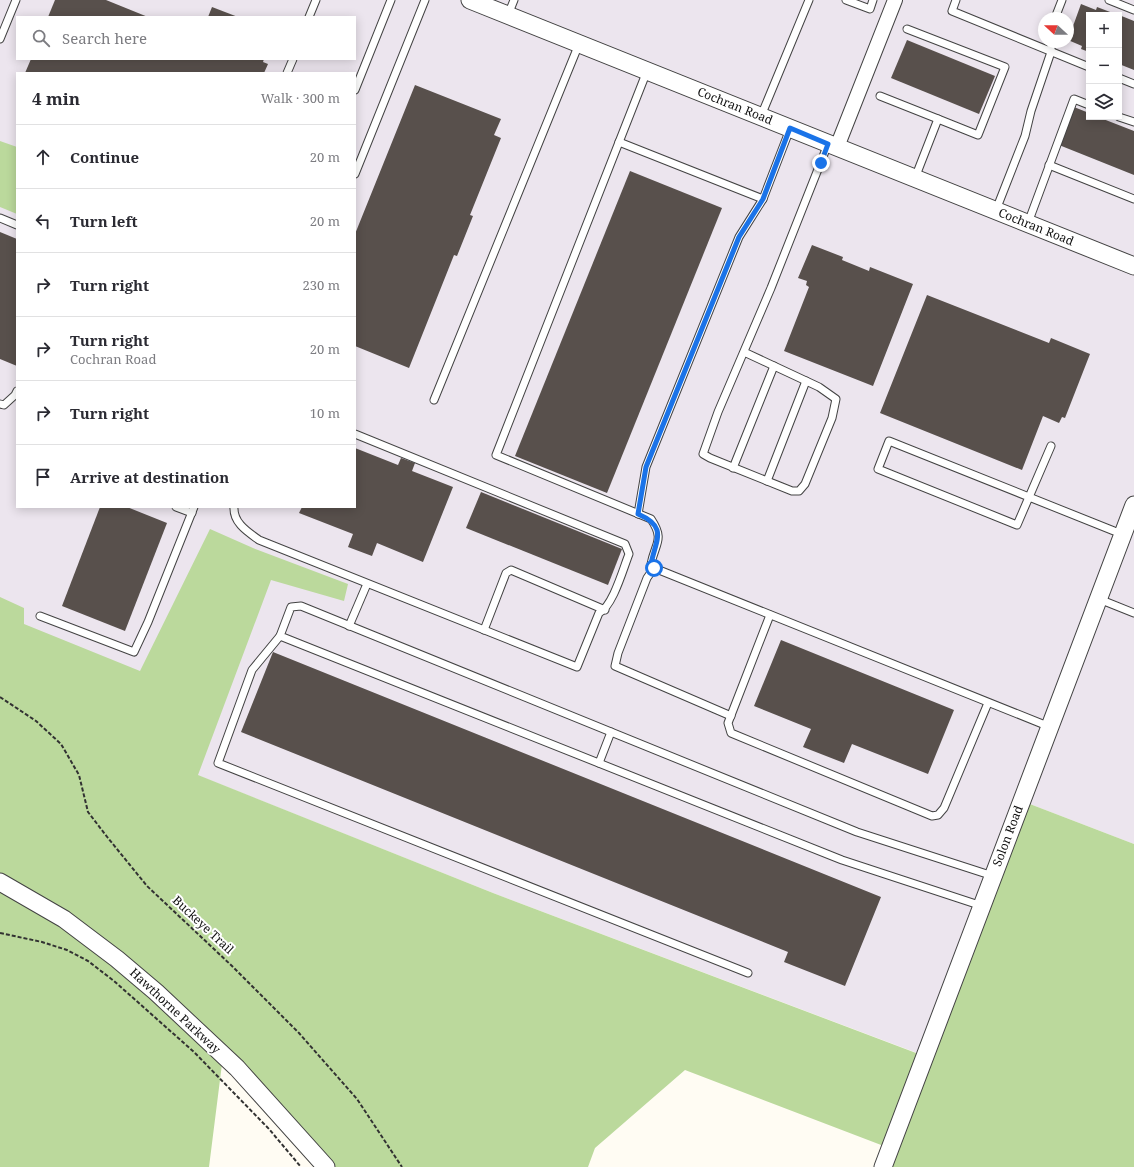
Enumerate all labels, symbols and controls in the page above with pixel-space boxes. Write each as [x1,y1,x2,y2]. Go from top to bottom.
north arrow [1038,12,1074,48]
map controls [1086,12,1122,120]
button: + [1086,12,1122,48]
search box [16,16,356,60]
icon: search [30,27,52,49]
text: Search here [62,28,147,48]
button: − [1086,48,1122,84]
street label: Cochran Road [695,83,776,129]
button: layers [1086,84,1122,120]
text: 4 min [32,87,80,110]
text: Walk · 300 m [261,89,340,107]
icon: ahead [32,146,54,168]
text: Continue [70,147,139,167]
text: 20 m [310,148,340,166]
route end [812,154,830,172]
street label: Cochran Road [996,204,1077,250]
icon: left [32,210,54,232]
text: Turn left [70,211,138,231]
text: 20 m [310,212,340,230]
icon: right [32,274,54,296]
text: Turn right [70,275,149,295]
text: 230 m [303,276,340,294]
text: Turn right [70,330,149,350]
icon: right [32,338,54,360]
text: 20 m [310,340,340,358]
text: Cochran Road [70,350,156,368]
icon: right [32,402,54,424]
text: Turn right [70,403,149,423]
text: 10 m [310,404,340,422]
icon: arrive [32,466,54,488]
text: Arrive at destination [70,467,229,487]
route start [645,559,663,577]
street label: Solon Road [988,802,1027,869]
street label: Buckeye Trail [169,892,238,958]
street label: Hawthorne Parkway [126,964,225,1057]

